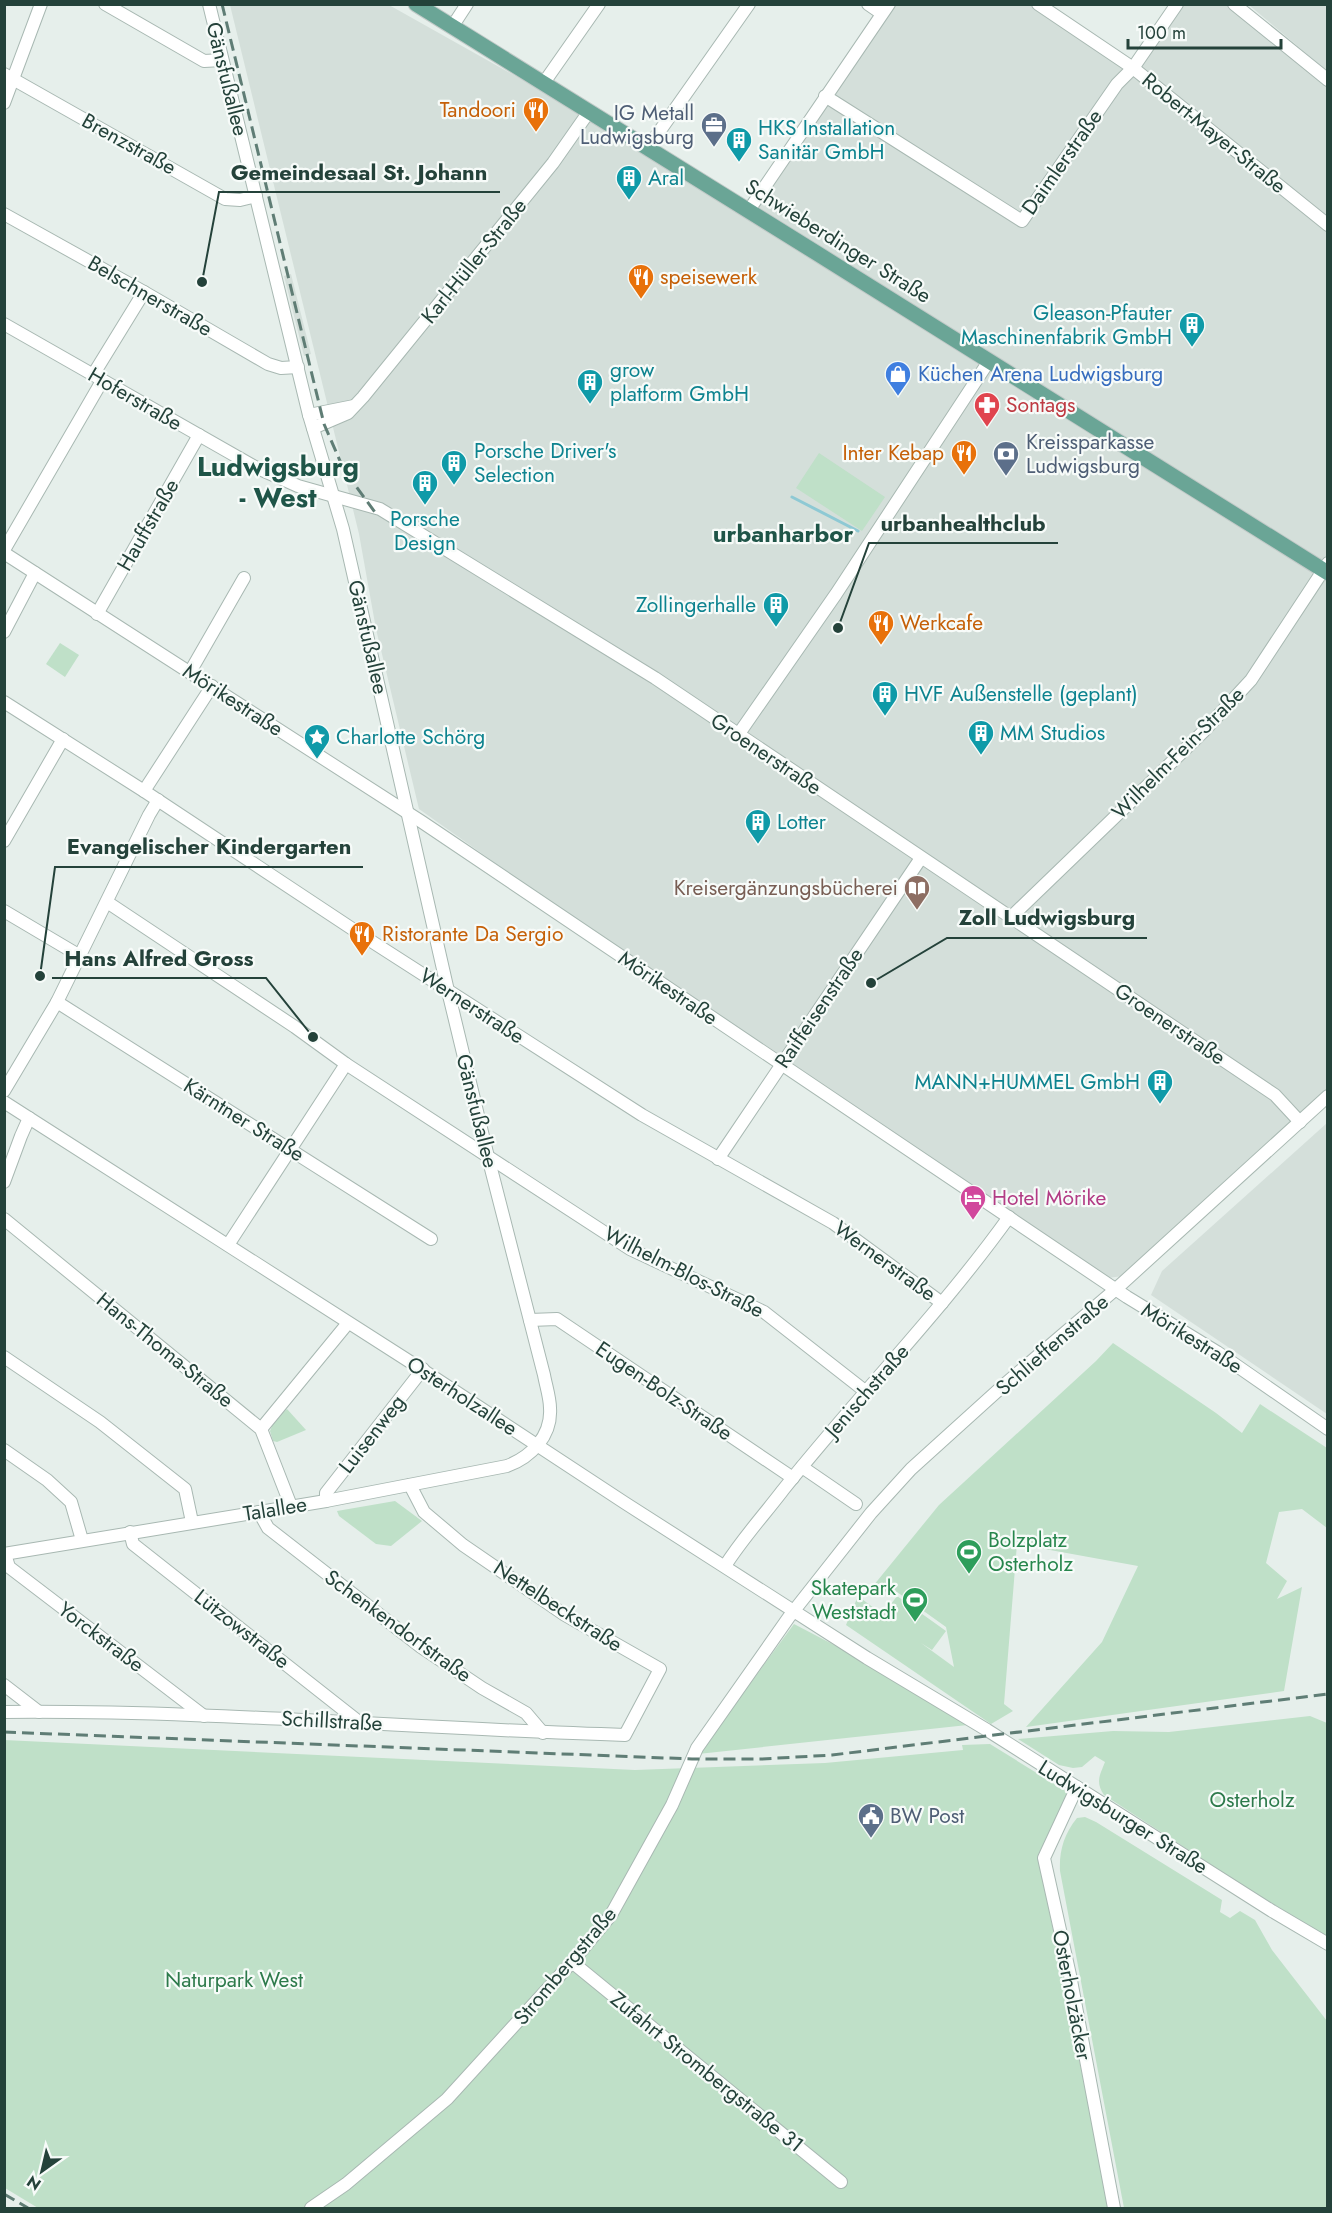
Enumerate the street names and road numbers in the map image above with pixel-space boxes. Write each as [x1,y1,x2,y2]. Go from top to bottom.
street label: Gänsfußallee [198,19,256,139]
street label: Robert-Mayer-Straße [1136,65,1293,201]
street label: Daimlerstraße [1015,103,1110,221]
street label: Brenzstraße [76,106,182,182]
street label: Schwieberdinger Straße [739,171,937,311]
street label: Karl-Hüller-Straße [414,192,534,330]
street label: Belschnerstraße [82,248,218,344]
street label: Hoferstraße [82,360,188,438]
street label: Hauffstraße [110,473,186,577]
street label: Gänsfußallee [340,577,396,697]
street label: Mörikestraße [177,656,289,744]
street label: Wilhelm-Fein-Straße [1105,680,1251,826]
street label: Groenerstraße [705,706,828,802]
street label: Raiffeisenstraße [768,942,871,1074]
street label: Mörikestraße [612,944,724,1033]
street label: Wernerstraße [414,961,530,1051]
street label: Groenerstraße [1109,976,1232,1072]
street label: Gänsfußallee [448,1051,506,1171]
street label: Kärntner Straße [178,1071,310,1169]
street label: Wernerstraße [828,1214,942,1308]
street label: Wilhelm-Blos-Straße [599,1219,769,1325]
street label: Hans-Thoma-Straße [90,1285,240,1415]
street label: Schlieffenstraße [989,1287,1115,1403]
street label: Mörikestraße [1136,1295,1249,1381]
street label: Eugen-Bolz-Straße [590,1334,739,1448]
street label: Jenischstraße [816,1337,916,1447]
street label: Osterholzallee [401,1349,523,1443]
street label: Luisenweg [332,1388,412,1480]
street label: Talallee [241,1489,309,1529]
street label: Nettelbeckstraße [488,1553,629,1659]
street label: Schenkendorfstraße [318,1562,478,1690]
street label: Lützowstraße [188,1582,296,1676]
street label: Yorckstraße [52,1595,150,1679]
street label: Schillstraße [281,1703,383,1739]
street label: Ludwigsburger Straße [1032,1753,1214,1881]
street label: Strombergstraße [506,1900,624,2032]
street label: Osterholzäcker [1045,1927,1099,2064]
street label: Zufahrt Strombergstraße 31 [604,1984,810,2160]

